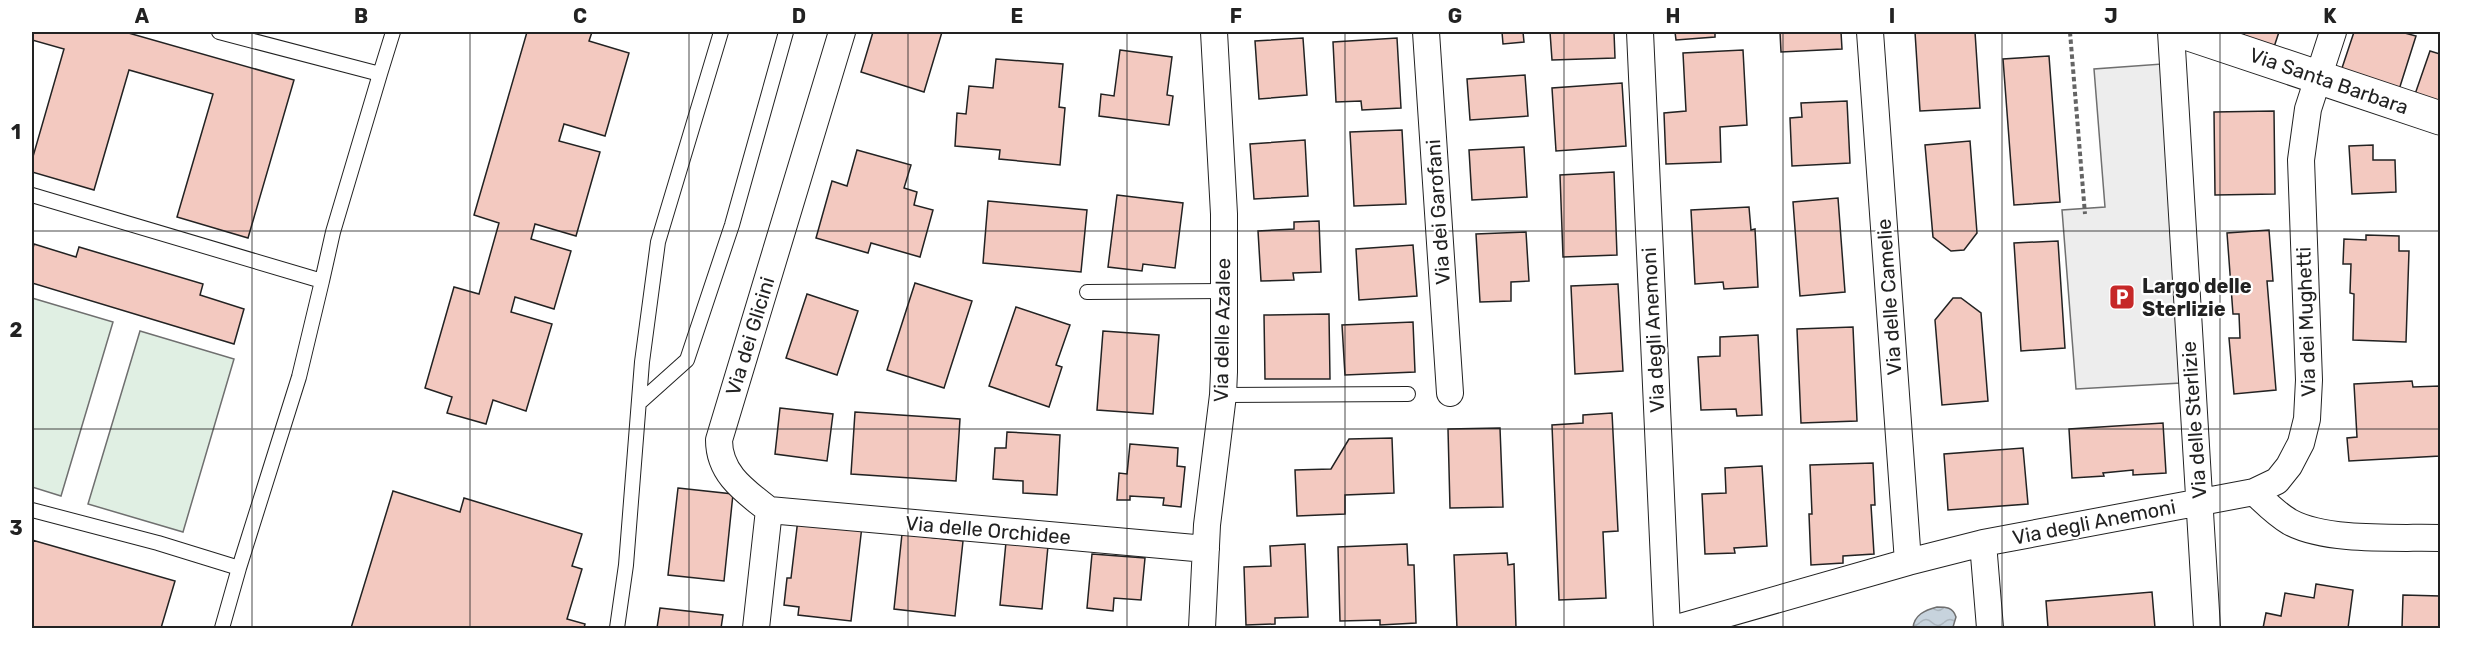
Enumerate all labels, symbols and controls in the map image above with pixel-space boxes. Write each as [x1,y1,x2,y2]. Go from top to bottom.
text: A [135,4,150,28]
text: B [354,4,368,28]
text: C [573,4,587,28]
text: D [792,4,806,28]
text: E [1011,4,1023,28]
text: F [1230,4,1242,28]
text: G [1448,4,1462,28]
text: H [1666,4,1680,28]
text: I [1889,4,1895,28]
text: J [2104,4,2118,28]
text: K [2323,4,2337,28]
street label: Via Santa Barbara [2246,43,2412,119]
text: 1 [11,120,21,144]
street label: Via dei Garofani [1421,139,1455,285]
street label: Via delle Camelie [1872,218,1906,376]
street label: Via dei Mughetti [2291,246,2321,398]
street label: Via degli Anemoni [1637,247,1669,413]
street label: Via delle Azalee [1209,258,1235,402]
street label: Via dei Glicini [721,274,779,398]
place label: Largo delle Sterlizie [2142,274,2252,321]
parking icon: Largo delle Sterlizie [2107,282,2137,312]
text: 2 [10,318,23,342]
street label: Via delle Sterlizie [2177,340,2211,500]
street label: Via degli Anemoni [2010,494,2178,550]
street label: Via delle Orchidee [904,511,1072,549]
text: 3 [9,516,23,540]

